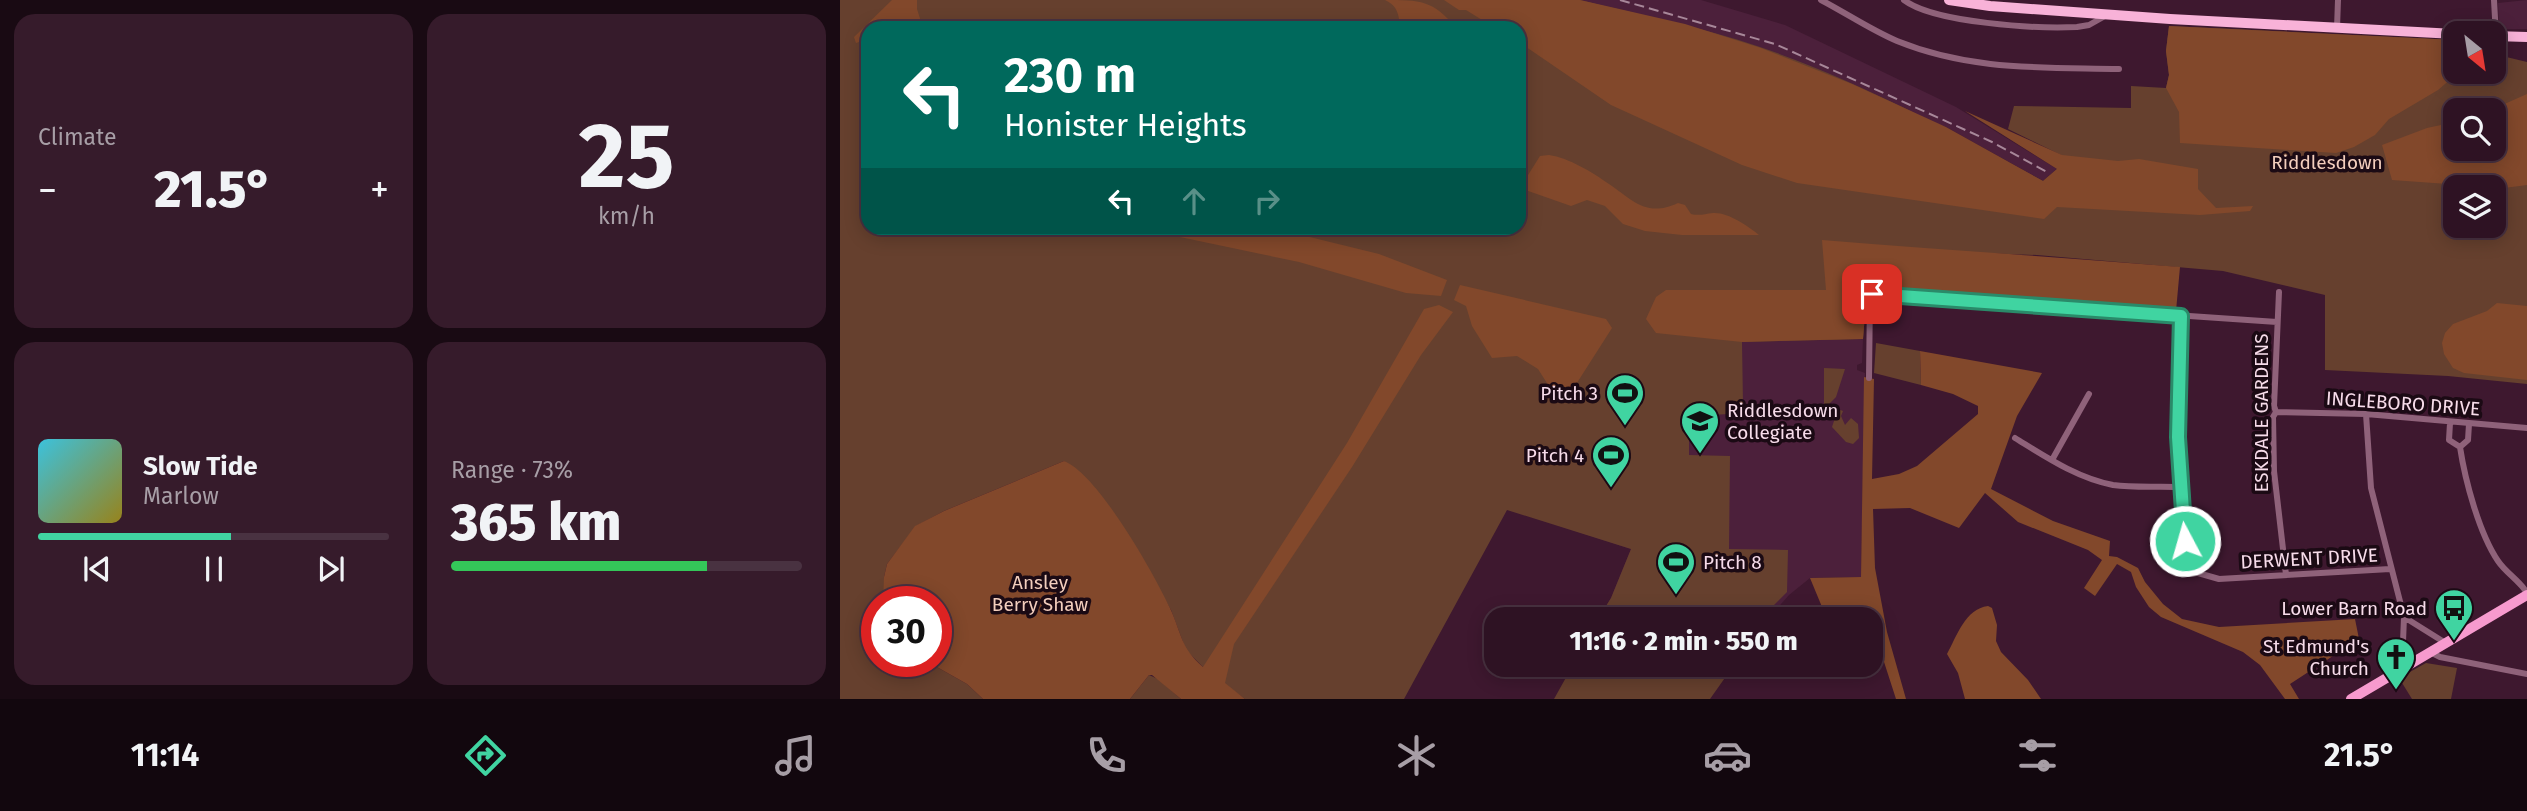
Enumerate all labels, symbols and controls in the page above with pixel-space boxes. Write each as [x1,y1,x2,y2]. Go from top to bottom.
north arrow [2443,21,2506,84]
map controls [2443,21,2506,238]
text: 230 m [1004,46,1136,105]
icon: left [889,49,980,140]
button: search [2443,98,2506,161]
text: 25 [579,102,674,211]
text: Honister Heights [1004,106,1247,144]
text: Climate [38,123,117,151]
park label: Riddlesdown [2271,151,2383,174]
text: 21.5° [154,158,273,221]
text: − [38,167,57,213]
text: + [370,167,389,213]
button: layers [2443,175,2506,238]
icon: left [1102,182,1140,220]
icon: ahead [1175,182,1213,220]
icon: right [1248,182,1286,220]
text: km/h [598,202,655,230]
pin [1842,264,1902,324]
icon: arrive [1853,275,1891,313]
street label: ESKDALE GARDENS [2250,333,2273,493]
sports icon: Pitch 3 [1604,372,1646,427]
place label: Pitch 3 [1540,382,1598,405]
street label: INGLEBORO DRIVE [2325,387,2481,420]
place label: Riddlesdown Collegiate [1727,399,1839,444]
school or university icon: Riddlesdown Collegiate [1679,400,1721,455]
sports icon: Pitch 4 [1590,434,1632,489]
place label: Pitch 4 [1526,444,1584,467]
text: Slow Tide [143,451,258,482]
text: Range · 73% [451,456,573,484]
text: Marlow [143,482,219,510]
text: 365 km [451,491,621,554]
position arrow [2148,504,2222,578]
sports icon: Pitch 8 [1655,541,1697,596]
street label: DERWENT DRIVE [2240,543,2378,574]
icon: previous [78,550,116,588]
icon: pause [195,550,233,588]
icon: next [312,550,350,588]
place label: Pitch 8 [1703,551,1762,574]
park label: Ansley Berry Shaw [992,571,1089,616]
speed limit sign: 30 [861,586,952,677]
bus stop icon: Lower Barn Road [2433,587,2475,642]
place label: Lower Barn Road [2281,597,2427,620]
text: 11:16 · 2 min · 550 m [1569,626,1798,657]
place label: St Edmund's Church [2263,635,2369,680]
church icon: St Edmund's Church [2375,636,2417,691]
icon: directions [461,731,510,780]
icon: music [771,731,820,780]
icon: phone [1082,731,1131,780]
icon: climate [1392,731,1441,780]
icon: car [1703,731,1752,780]
icon: filters [2013,731,2062,780]
text: 11:14 [131,736,199,774]
text: 21.5° [2324,736,2396,774]

